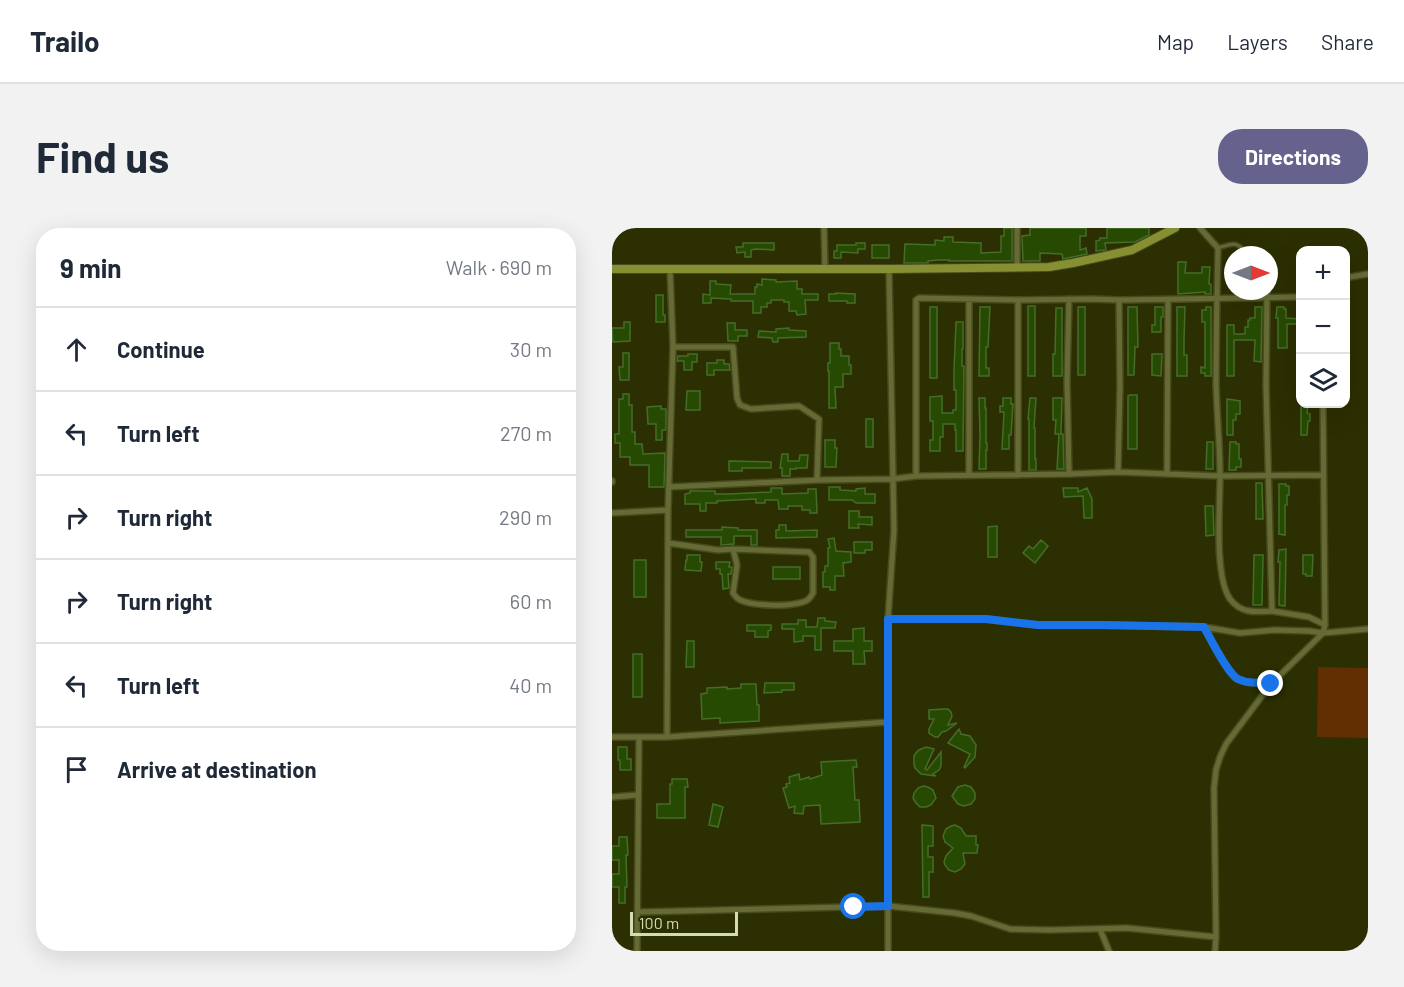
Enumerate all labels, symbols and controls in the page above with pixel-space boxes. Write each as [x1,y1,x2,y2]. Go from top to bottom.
text: Trailo [30,24,100,58]
text: Map [1157,29,1194,54]
text: Layers [1227,29,1288,54]
text: Share [1321,29,1374,54]
button: Directions [1218,129,1368,184]
text: Find us [36,131,169,181]
north arrow [1224,246,1278,300]
map controls [1296,246,1350,408]
button: + [1296,246,1350,300]
text: 9 min [60,252,122,283]
text: Walk · 690 m [446,255,552,279]
button: − [1296,300,1350,354]
icon: ahead [60,333,93,366]
text: Continue [117,336,205,362]
text: 30 m [510,337,552,361]
button: layers [1296,354,1350,408]
icon: left [60,417,93,450]
text: Turn left [117,420,200,446]
text: 270 m [500,421,552,445]
icon: right [60,501,93,534]
text: Turn right [117,504,212,530]
text: 290 m [499,505,552,529]
icon: right [60,585,93,618]
text: Turn right [117,588,212,614]
text: 60 m [510,589,552,613]
icon: left [60,669,93,702]
route end [1257,670,1283,696]
text: Turn left [117,672,200,698]
text: 40 m [509,673,552,697]
icon: arrive [60,753,93,786]
text: Arrive at destination [117,756,316,782]
route start [840,893,866,919]
scale bar [630,909,738,936]
text: 100 m [639,913,679,932]

